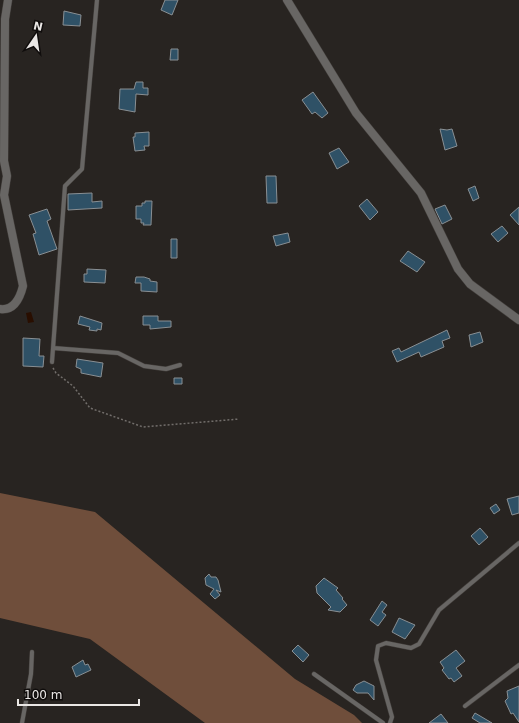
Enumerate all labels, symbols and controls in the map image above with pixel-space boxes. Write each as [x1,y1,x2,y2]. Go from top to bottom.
north arrow [16,16,56,56]
text: N [32,19,44,34]
scale bar [18,681,139,707]
text: 100 m [24,688,62,702]

